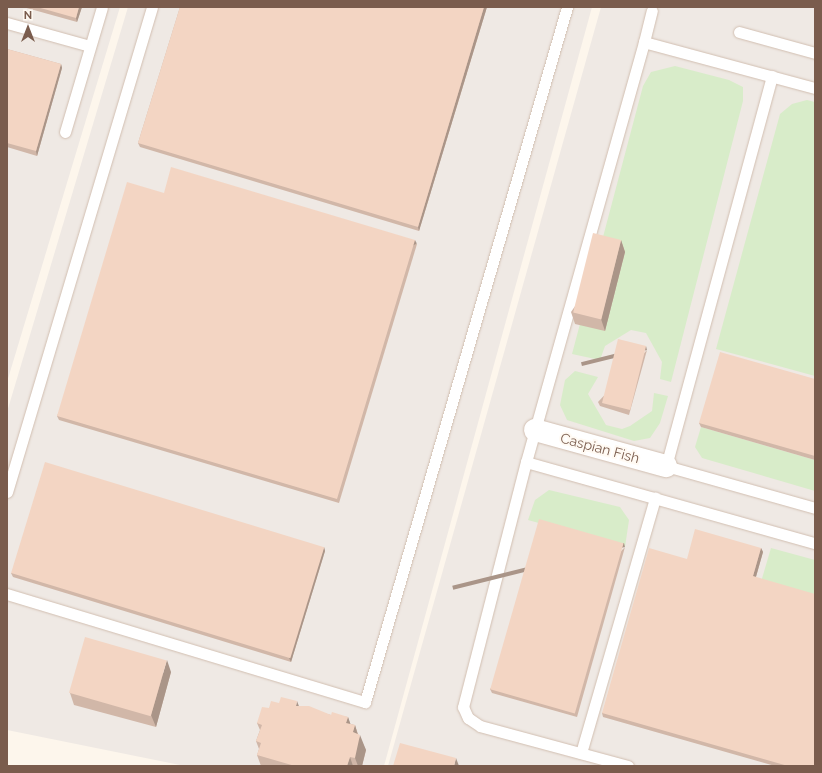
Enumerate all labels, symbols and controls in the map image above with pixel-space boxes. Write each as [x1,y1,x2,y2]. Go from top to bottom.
north arrow [8,8,48,48]
text: N [24,9,32,22]
street label: Caspian Fish [559,429,641,467]

